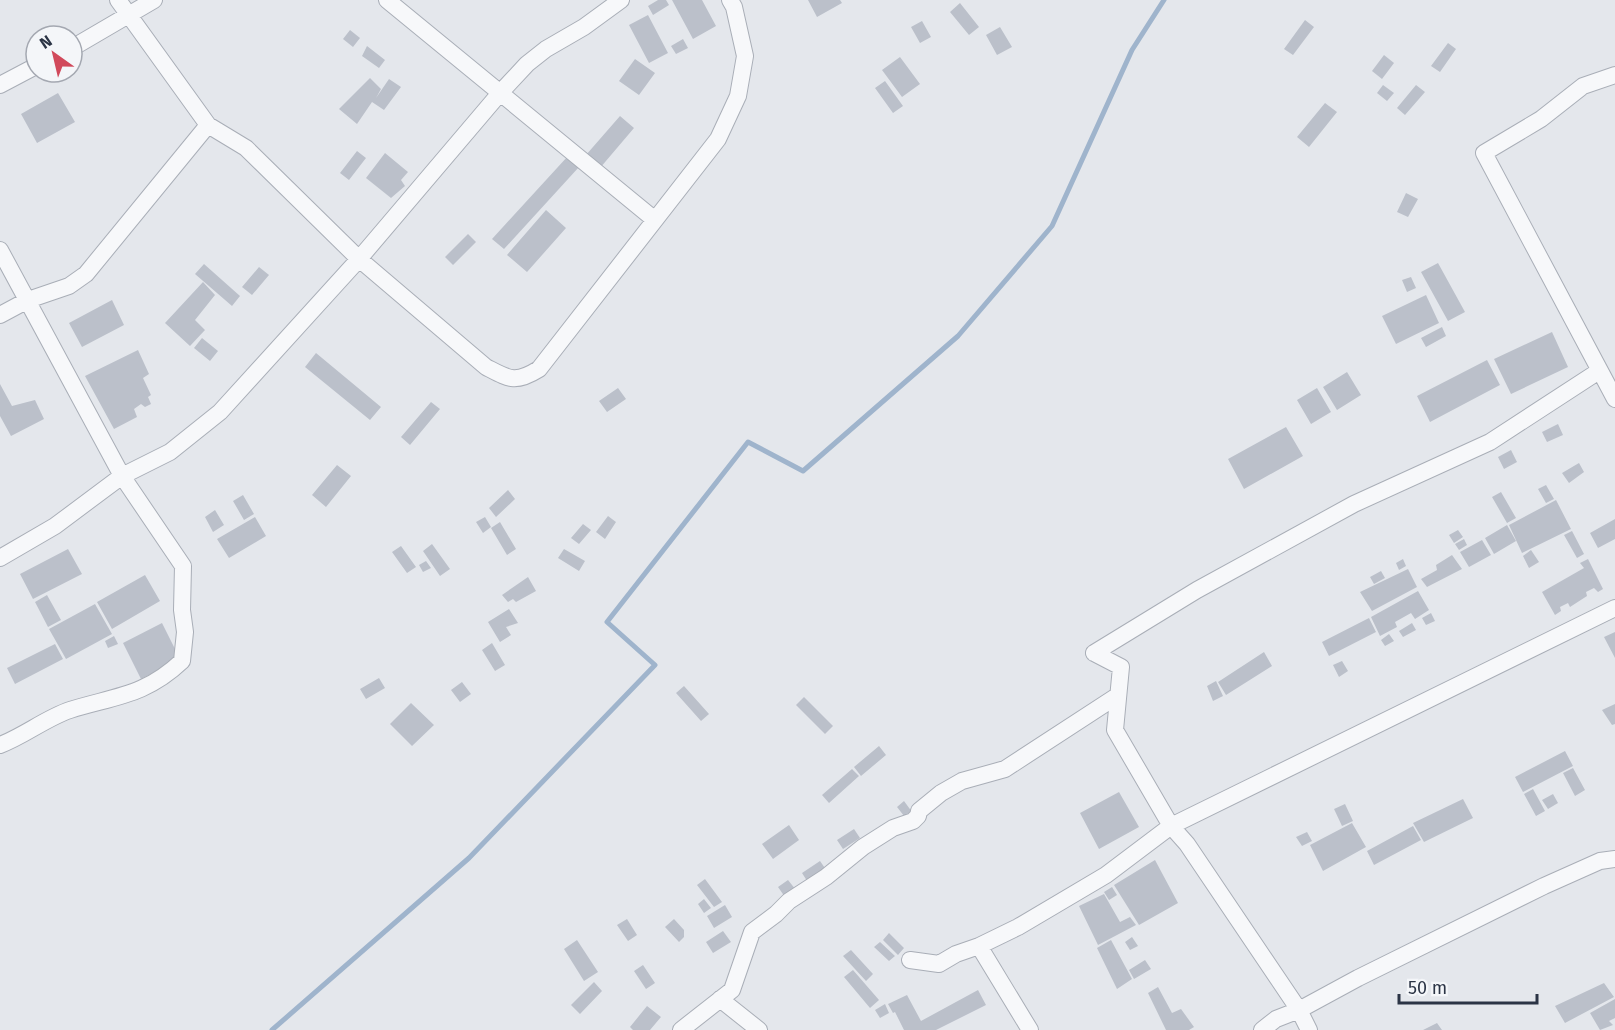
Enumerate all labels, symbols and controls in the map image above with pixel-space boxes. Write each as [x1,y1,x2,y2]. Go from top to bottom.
north arrow [24,24,84,84]
text: N [36,31,56,53]
scale bar [1399,967,1537,1005]
text: 50 m [1408,977,1447,999]

